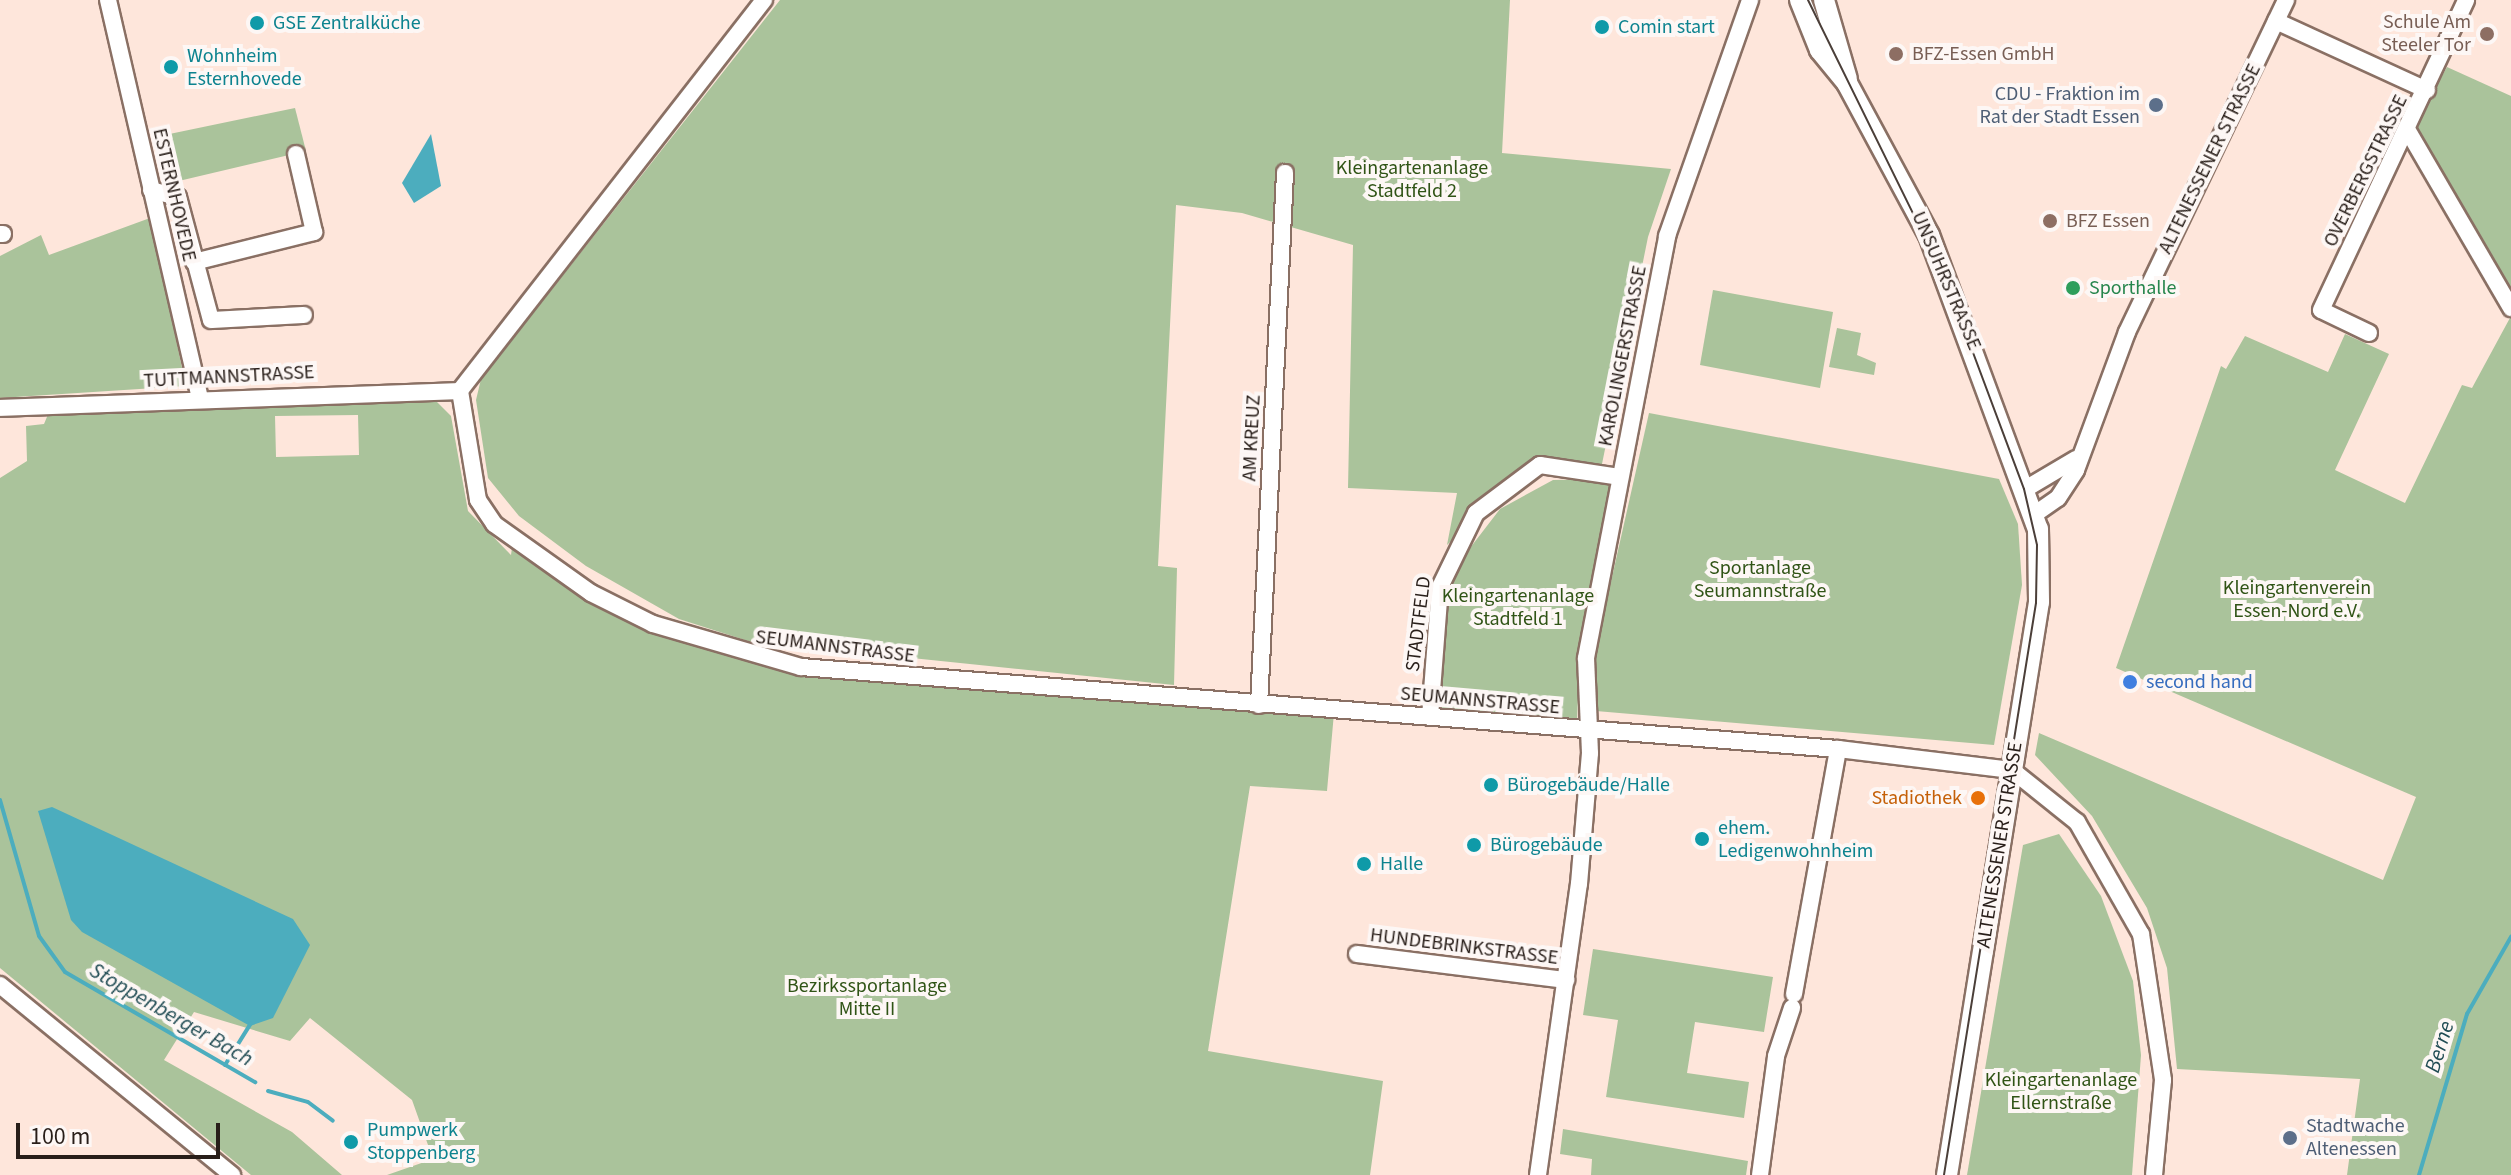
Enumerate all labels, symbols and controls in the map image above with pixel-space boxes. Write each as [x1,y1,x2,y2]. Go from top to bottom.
place label: Schule Am Steeler Tor [2381,10,2471,57]
place label: GSE Zentralküche [273,11,421,35]
marker: GSE Zentralküche [248,14,266,32]
place label: Comin start [1618,15,1715,39]
marker: Comin start [1593,18,1611,36]
marker: Schule Am Steeler Tor [2478,25,2496,43]
place label: BFZ-Essen GmbH [1912,42,2055,66]
place label: Wohnheim Esternhovede [187,44,302,91]
marker: BFZ-Essen GmbH [1887,45,1905,63]
marker: Wohnheim Esternhovede [162,58,180,76]
street label: ALTENESSENER STRASSE [2154,60,2266,258]
place label: CDU - Fraktion im Rat der Stadt Essen [1980,82,2140,129]
street label: OVERBERGSTRASSE [2319,91,2413,251]
marker: CDU - Fraktion im Rat der Stadt Essen [2147,96,2165,114]
street label: ESTERNHOVEDE [147,126,201,264]
park label: Kleingartenanlage Stadtfeld 2 [1336,157,1488,204]
street label: UNSUHRSTRASSE [1906,208,1986,354]
place label: BFZ Essen [2066,209,2150,233]
marker: BFZ Essen [2041,212,2059,230]
street label: KAROLINGERSTRASSE [1594,264,1652,448]
place label: Sporthalle [2089,276,2176,300]
marker: Sporthalle [2064,279,2082,297]
street label: TUTTMANNSTRASSE [143,361,315,393]
street label: AM KREUZ [1238,394,1266,482]
park label: Sportanlage Seumannstraße [1694,557,1826,604]
street label: STADTFELD [1401,575,1437,673]
park label: Kleingartenverein Essen-Nord e.V. [2223,577,2371,624]
park label: Kleingartenanlage Stadtfeld 1 [1442,584,1594,631]
street label: SEUMANNSTRASSE [754,625,916,669]
place label: second hand [2146,670,2253,694]
marker: second hand [2121,673,2139,691]
street label: SEUMANNSTRASSE [1399,682,1561,720]
street label: ALTENESSENER STRASSE [1972,740,2028,950]
place label: Bürogebäude/Halle [1507,773,1670,797]
marker: Bürogebäude/Halle [1482,776,1500,794]
place label: Stadiothek [1871,786,1962,810]
marker: Stadiothek [1969,789,1987,807]
place label: ehem. Ledigenwohnheim [1718,816,1873,863]
marker: ehem. Ledigenwohnheim [1693,830,1711,848]
place label: Bürogebäude [1490,833,1603,857]
marker: Bürogebäude [1465,836,1483,854]
place label: Halle [1380,852,1423,876]
marker: Halle [1355,855,1373,873]
street label: HUNDEBRINKSTRASSE [1369,924,1559,970]
water label: Stoppenberger Bach [85,958,257,1072]
park label: Bezirkssportanlage Mitte II [787,975,947,1022]
water label: Berne [2420,1018,2460,1076]
park label: Kleingartenanlage Ellernstraße [1985,1068,2137,1115]
scale bar [20,1107,224,1157]
place label: Stadtwache Altenessen [2306,1114,2405,1161]
place label: Pumpwerk Stoppenberg [367,1118,475,1165]
text: 100 m [30,1119,90,1154]
marker: Stadtwache Altenessen [2281,1129,2299,1147]
marker: Pumpwerk Stoppenberg [342,1133,360,1151]

